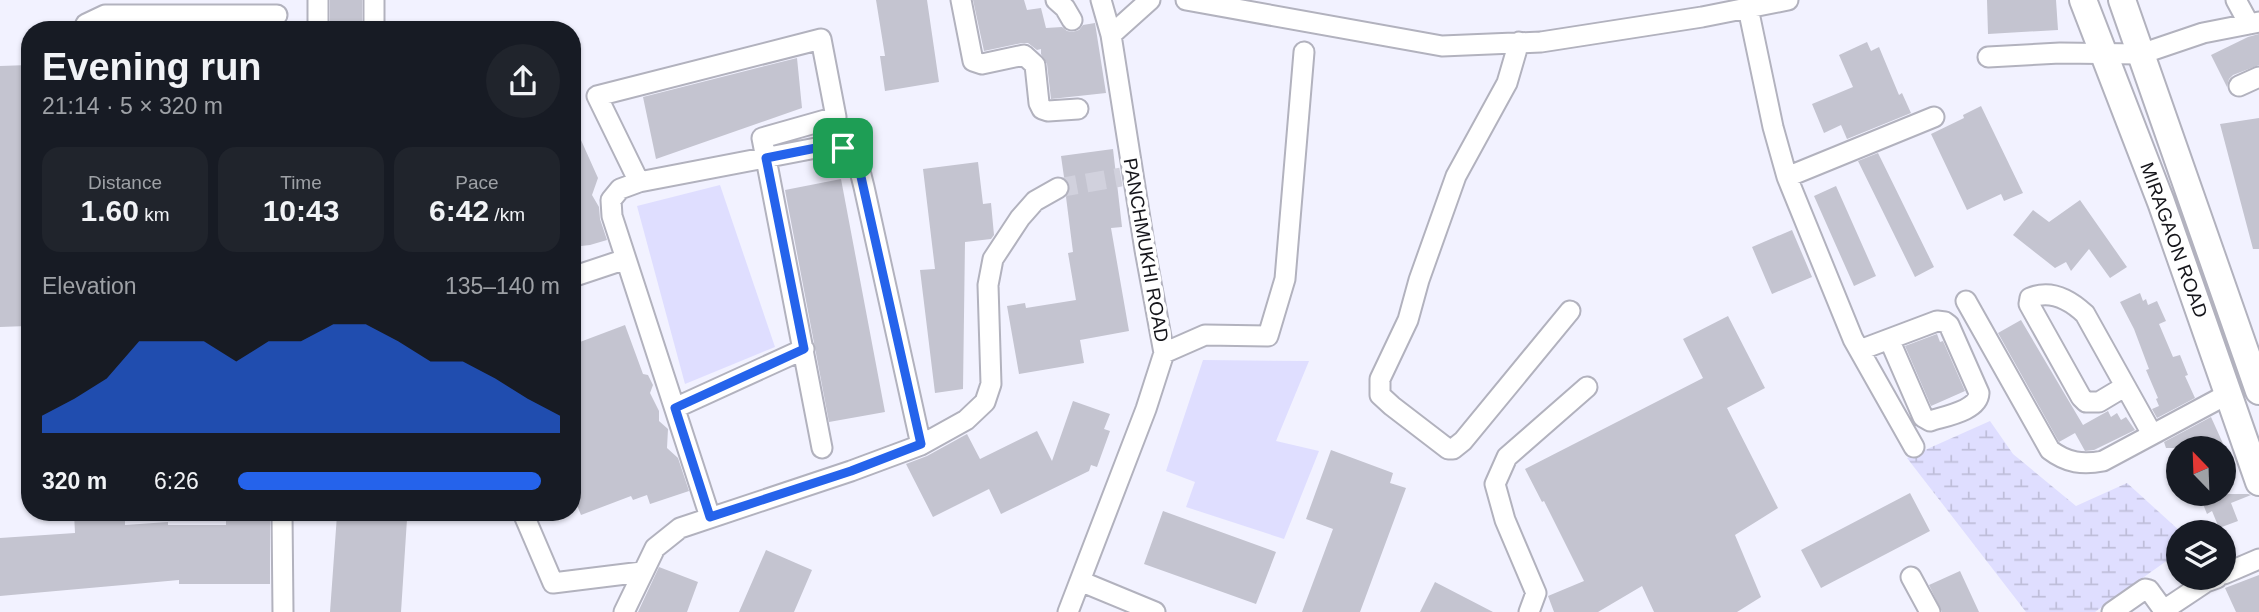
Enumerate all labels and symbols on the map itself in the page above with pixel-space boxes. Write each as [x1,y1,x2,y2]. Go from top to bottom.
pin [813,118,873,178]
street label: PANCHMUKHI ROAD [1119,156,1173,344]
street label: MIRAGAON ROAD [2136,160,2212,320]
north arrow [2166,436,2236,506]

